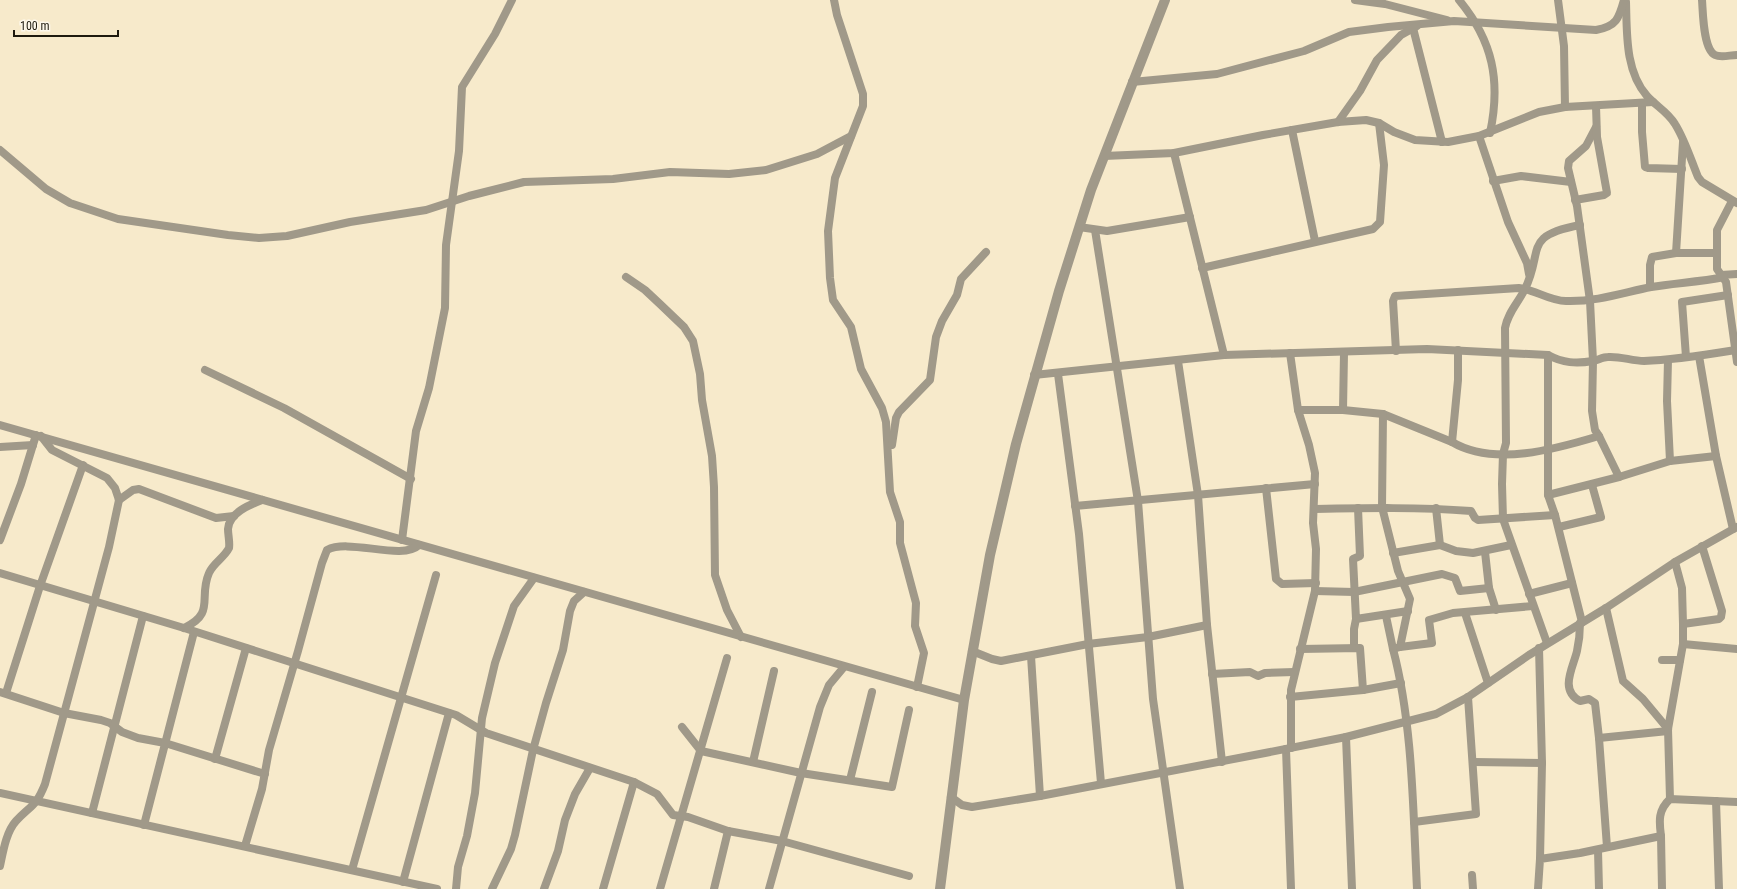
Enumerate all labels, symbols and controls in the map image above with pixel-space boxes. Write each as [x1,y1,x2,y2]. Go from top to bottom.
scale bar [14,12,118,38]
text: 100 m [20,19,50,33]

